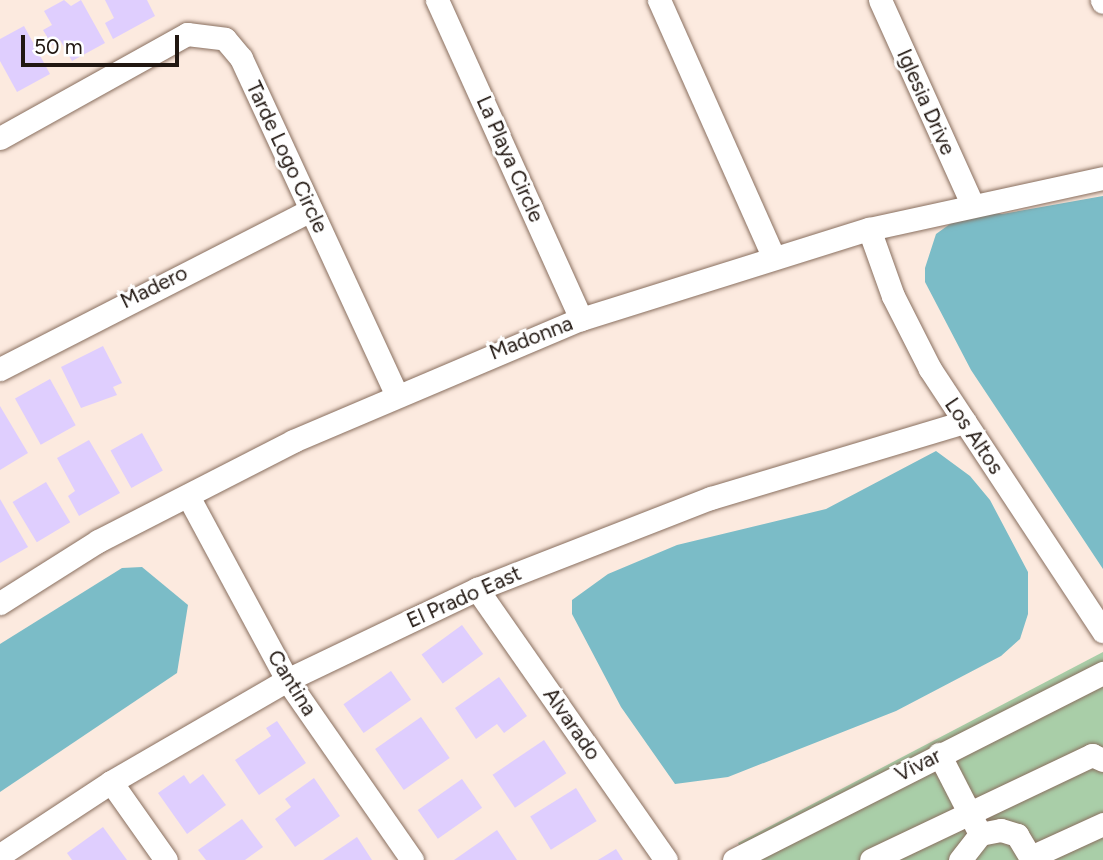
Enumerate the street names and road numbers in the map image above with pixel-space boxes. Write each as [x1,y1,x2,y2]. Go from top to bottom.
street label: Iglesia Drive [891,45,961,159]
street label: Tarde Logo Circle [241,77,333,237]
street label: La Playa Circle [471,92,549,226]
street label: Madero [116,260,192,314]
street label: Madonna [486,311,576,365]
street label: Los Altos [939,393,1009,479]
street label: El Prado East [403,561,525,633]
street label: Cantina [262,645,322,721]
street label: Alvarado [538,683,606,765]
street label: Vivar [891,743,945,787]

